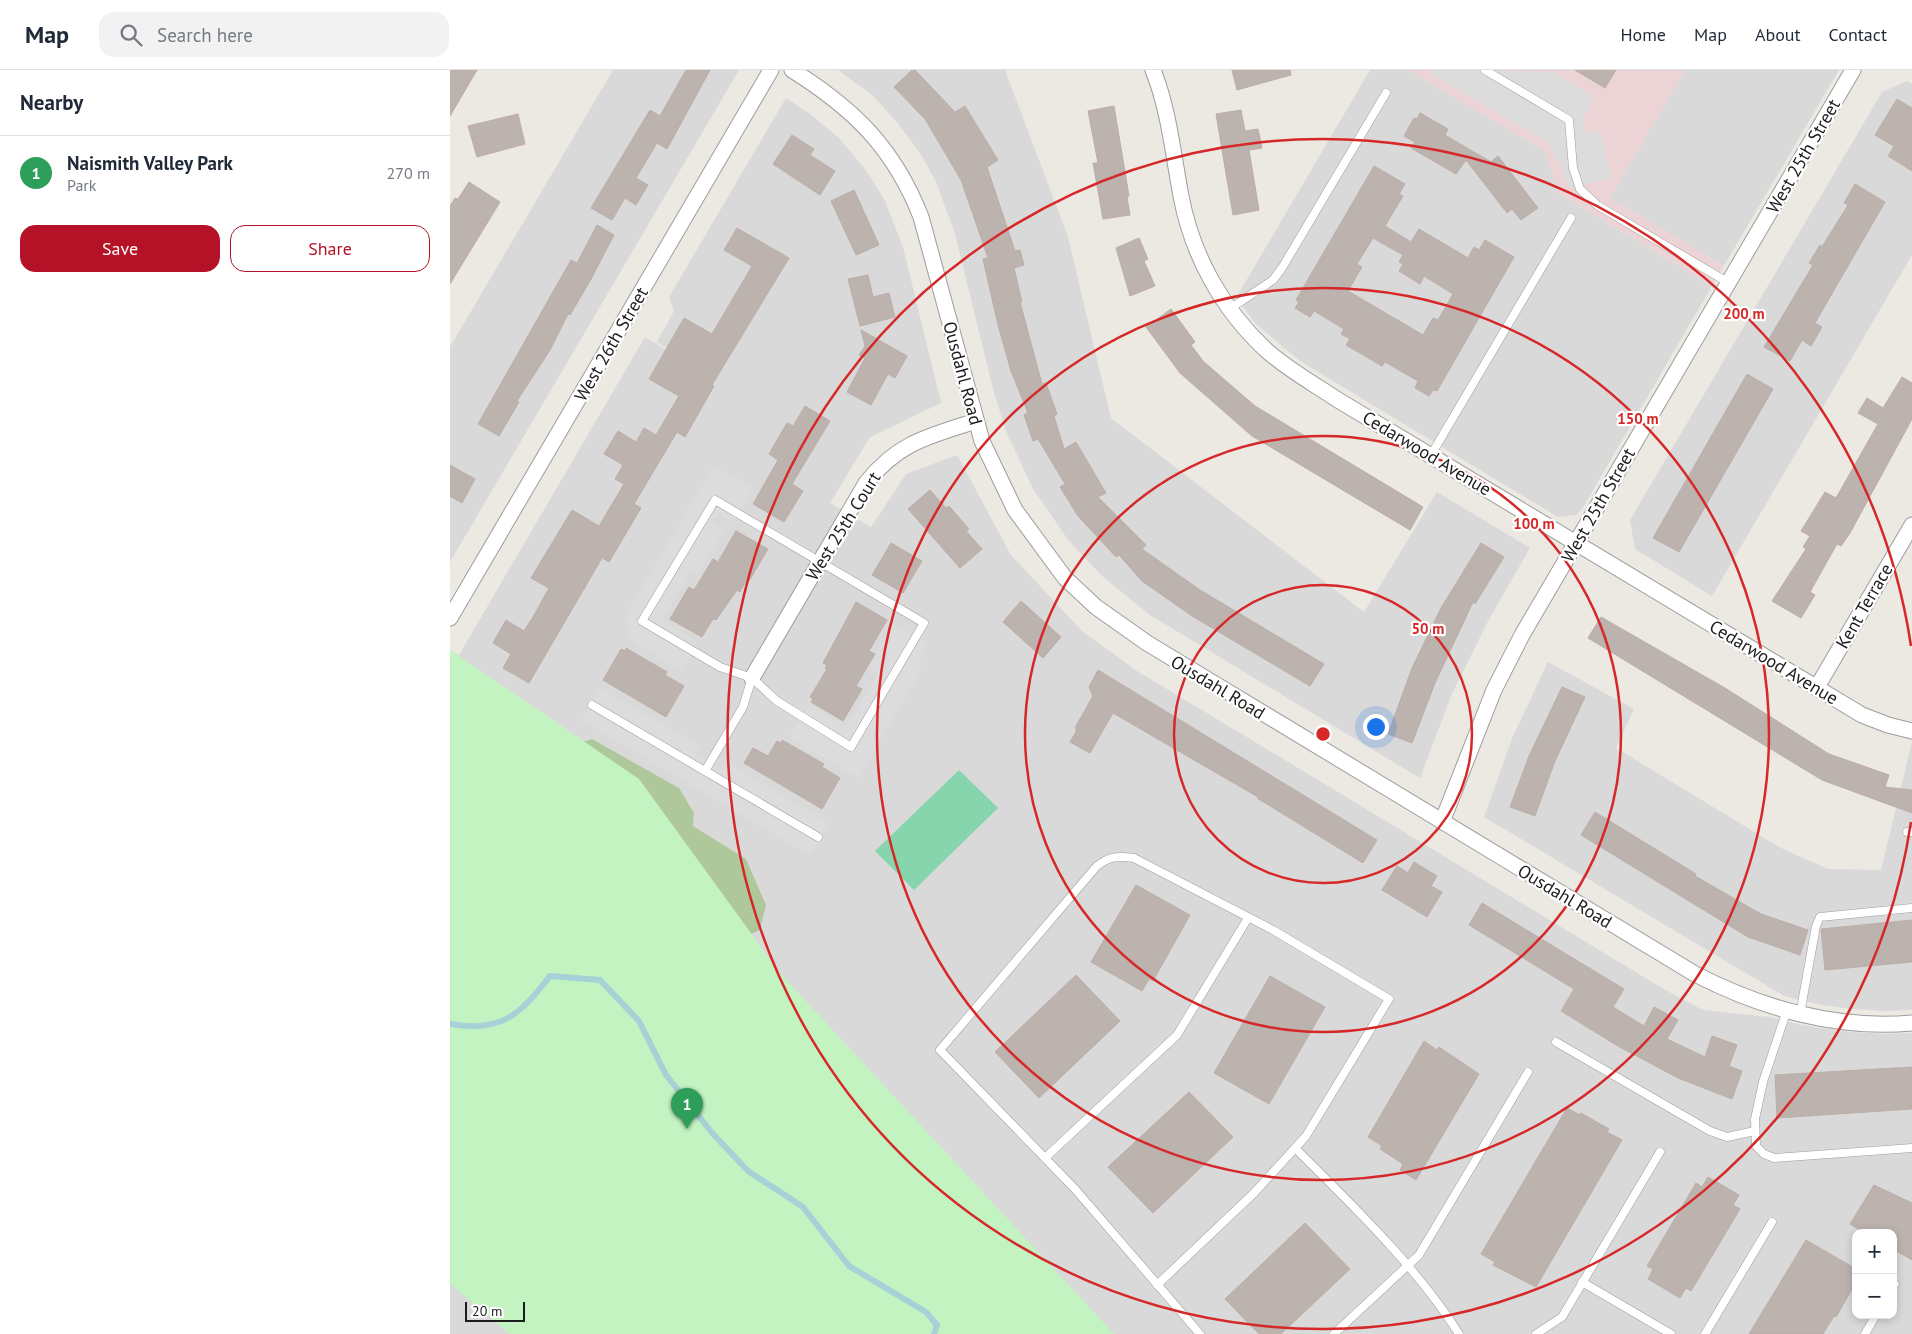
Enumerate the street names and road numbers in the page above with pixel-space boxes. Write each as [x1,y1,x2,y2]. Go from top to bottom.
street label: West 25th Street [1761,95,1845,217]
street label: West 26th Street [569,283,653,405]
street label: Ousdahl Road [938,319,988,427]
street label: Cedarwood Avenue [1359,406,1495,500]
street label: West 25th Street [1556,444,1640,566]
street label: West 25th Court [800,467,886,585]
street label: Kent Terrace [1830,559,1898,653]
street label: Cedarwood Avenue [1706,615,1842,709]
street label: Ousdahl Road [1167,650,1269,724]
street label: Ousdahl Road [1514,859,1616,933]

